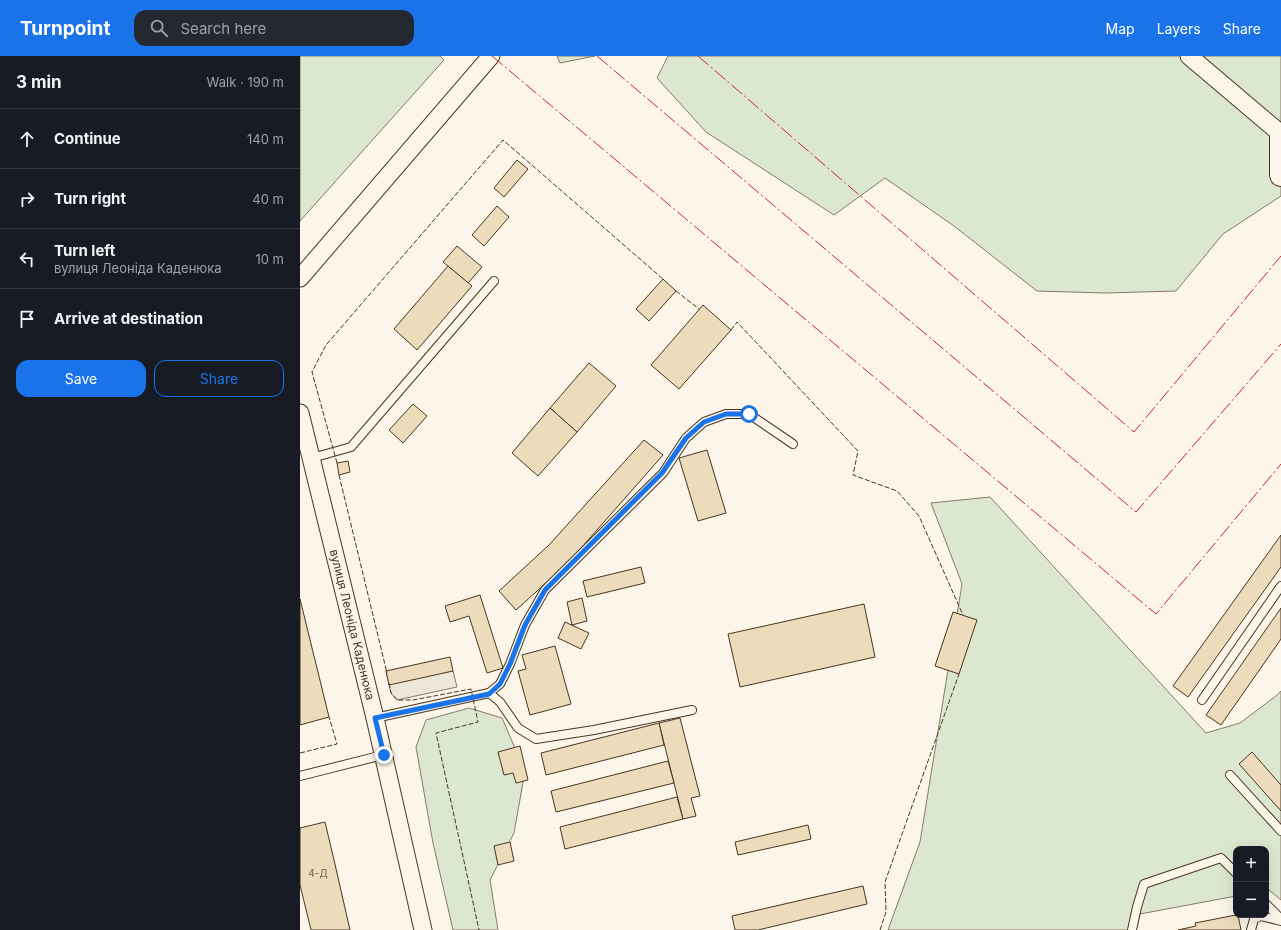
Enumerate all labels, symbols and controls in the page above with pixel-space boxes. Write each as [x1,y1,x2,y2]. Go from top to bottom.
search box [134,10,414,46]
text: Turnpoint [20,17,110,40]
icon: search [148,17,170,39]
text: Search here [180,19,266,38]
text: Map [1106,20,1135,37]
text: Layers [1157,20,1201,37]
text: Share [1223,20,1261,37]
text: 3 min [16,72,62,92]
text: Walk · 190 m [207,74,284,90]
icon: ahead [16,128,38,150]
text: Continue [54,129,121,148]
text: 140 m [247,131,284,147]
icon: right [16,188,38,210]
text: Turn right [54,189,126,208]
text: 40 m [252,191,284,207]
text: Turn left [54,241,115,260]
icon: left [16,248,38,270]
text: 10 m [255,251,284,267]
text: вулиця Леоніда Каденюка [54,260,222,276]
icon: arrive [16,308,38,330]
text: Arrive at destination [54,309,203,328]
button: Save [16,360,146,397]
button: Share [154,360,284,397]
route start [740,405,758,423]
street label: вулиця Леоніда Каденюка [327,548,378,702]
route end [375,746,393,764]
map controls [1233,846,1269,918]
button: + [1233,846,1269,882]
house number: 4-Д [308,867,328,879]
button: − [1233,882,1269,918]

